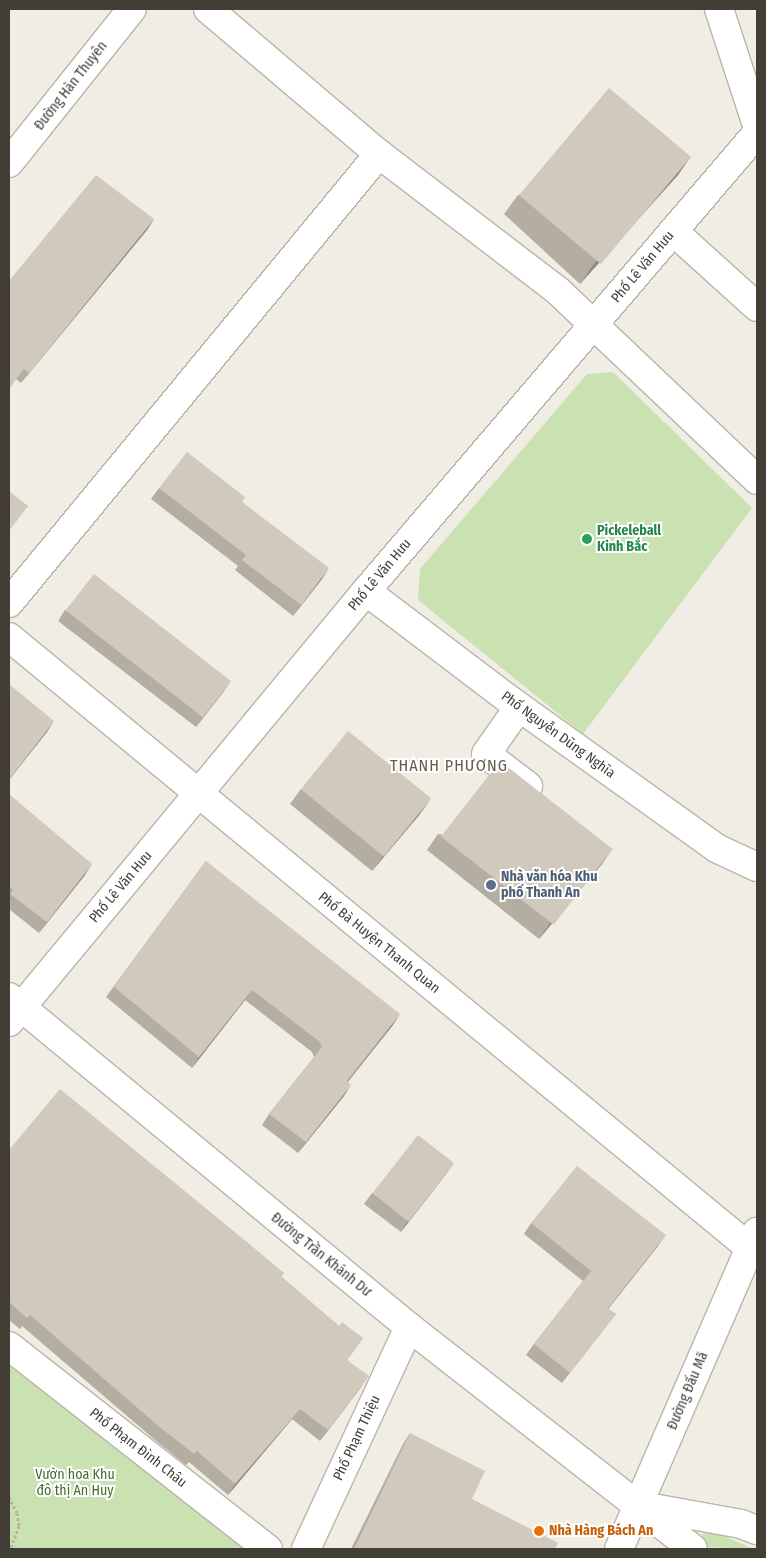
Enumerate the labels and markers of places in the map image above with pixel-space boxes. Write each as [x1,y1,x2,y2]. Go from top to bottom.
place label: Pickeleball Kinh Bắc [597,523,661,556]
marker: Pickeleball Kinh Bắc [581,533,593,545]
place label: Nhà văn hóa Khu phố Thanh An [501,869,597,902]
marker: Nhà văn hóa Khu phố Thanh An [485,879,497,891]
place label: Nhà Hàng Bách An [549,1523,653,1539]
marker: Nhà Hàng Bách An [533,1525,545,1537]

